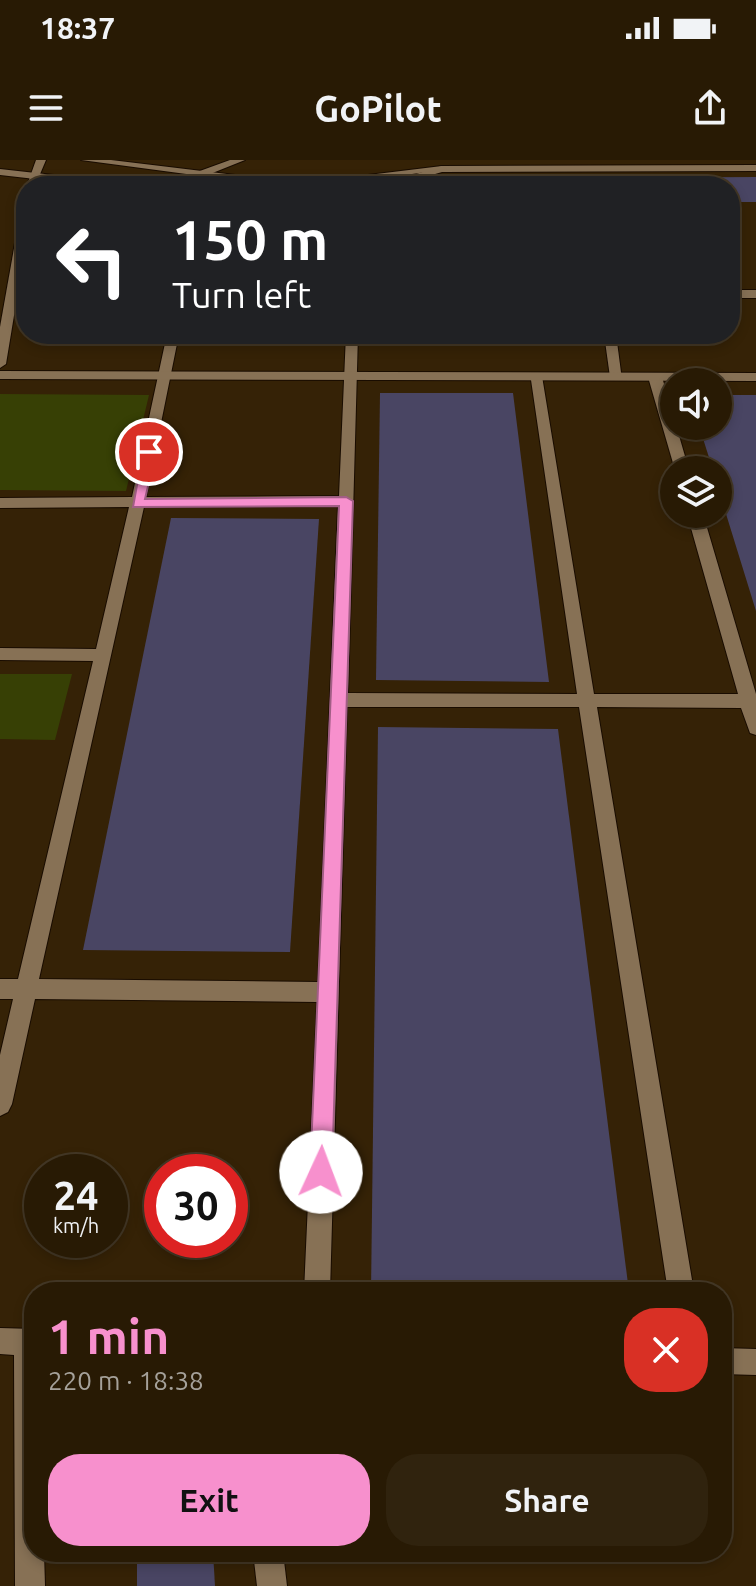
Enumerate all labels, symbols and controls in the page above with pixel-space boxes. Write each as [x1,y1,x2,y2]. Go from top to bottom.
text: 18:37 [40,11,115,45]
icon: menu [24,86,68,130]
icon: share [688,86,732,130]
text: GoPilot [314,88,442,129]
icon: left [40,208,144,312]
text: 150 m [172,208,328,271]
text: Turn left [172,274,311,315]
map controls [660,368,732,528]
button: sound [660,368,732,440]
pin [115,418,183,486]
icon: arrive [127,430,171,474]
button: layers [660,456,732,528]
position arrow [279,1130,363,1214]
speed limit sign: 30 [144,1154,248,1258]
text: 24 [53,1173,99,1218]
text: km/h [53,1214,99,1237]
button: close [624,1308,708,1392]
text: 1 min [48,1309,169,1363]
text: 220 m · 18:38 [48,1366,204,1395]
button: Exit [48,1454,370,1546]
button: Share [386,1454,708,1546]

